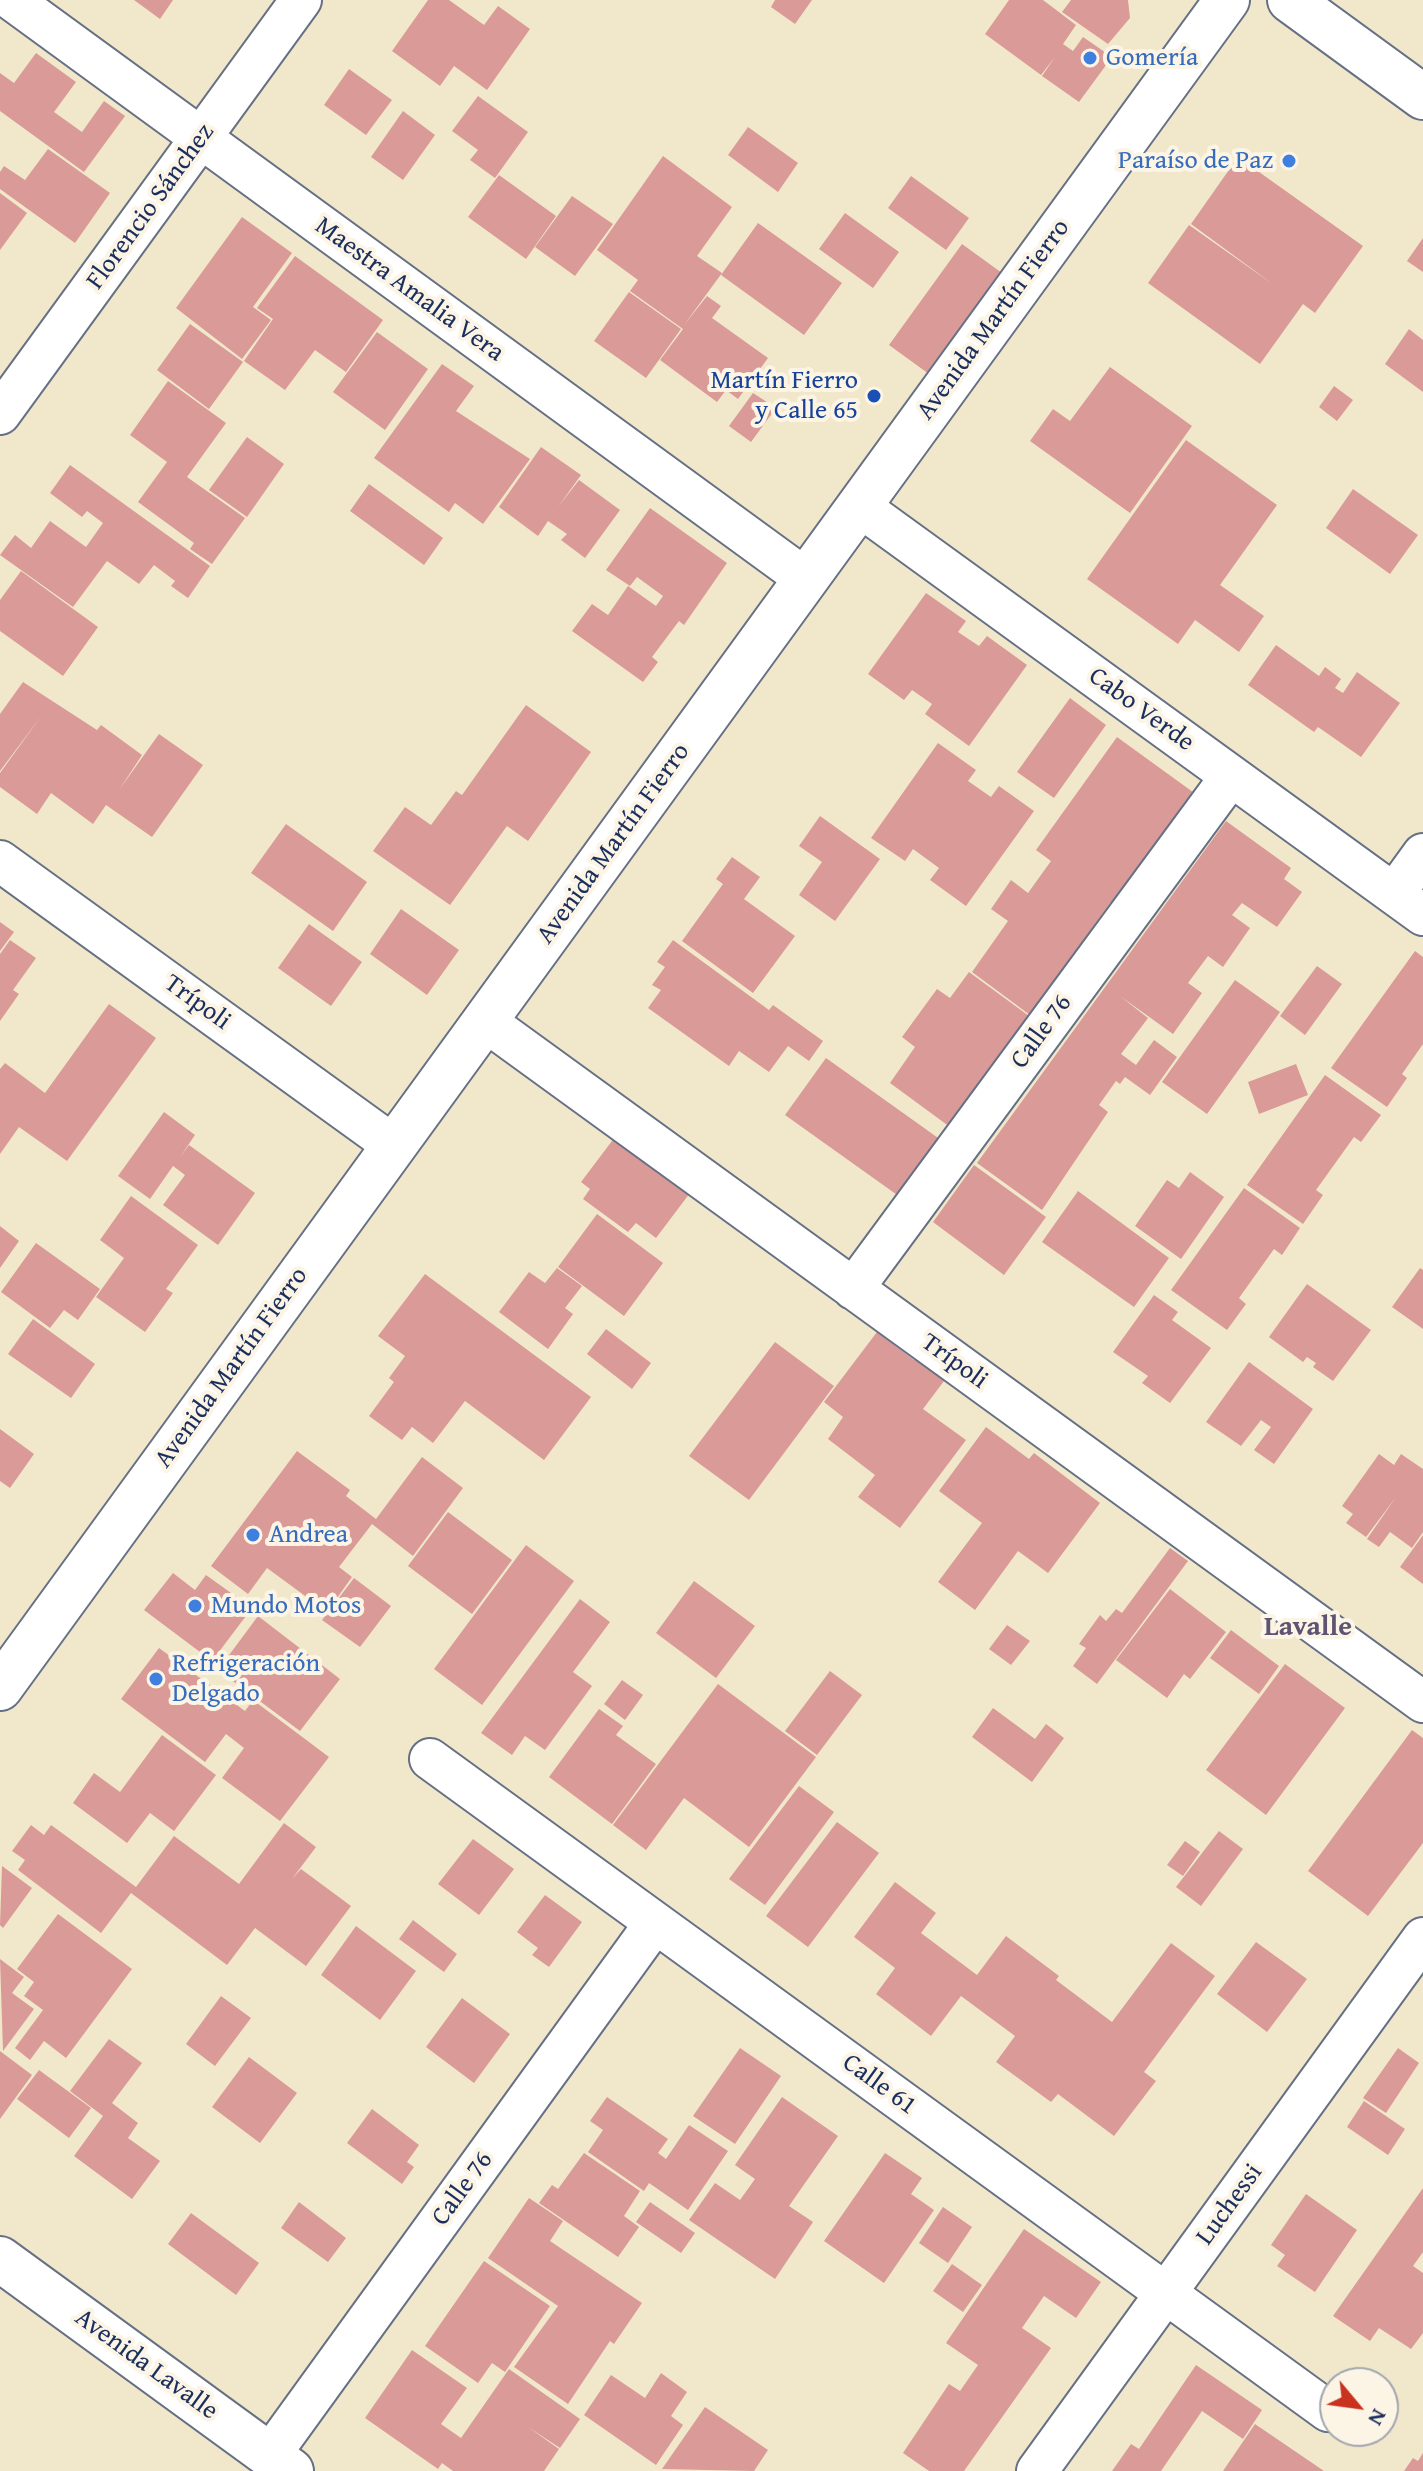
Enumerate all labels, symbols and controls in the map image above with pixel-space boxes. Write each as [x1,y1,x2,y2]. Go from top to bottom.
place label: Gomería [1106,42,1198,74]
marker: Gomería [1081,49,1099,67]
street label: Florencio Sánchez [80,118,222,296]
place label: Paraíso de Paz [1118,145,1273,177]
marker: Paraíso de Paz [1280,152,1298,170]
street label: Maestra Amalia Vera [308,211,510,369]
street label: Avenida Martín Fierro [911,214,1077,426]
place label: Martín Fierro y Calle 65 [710,365,858,426]
marker: Martín Fierro y Calle 65 [865,387,883,405]
street label: Cabo Verde [1082,661,1200,759]
street label: Avenida Martín Fierro [531,738,697,950]
street label: Trípoli [158,968,236,1038]
street label: Calle 76 [1005,989,1079,1075]
street label: Avenida Martín Fierro [149,1262,315,1474]
street label: Trípoli [915,1327,993,1397]
place label: Andrea [269,1519,348,1551]
marker: Andrea [244,1526,262,1544]
place label: Mundo Motos [211,1590,361,1622]
marker: Mundo Motos [186,1597,204,1615]
district label: Lavalle [1264,1611,1352,1645]
place label: Refrigeración Delgado [172,1648,320,1710]
marker: Refrigeración Delgado [147,1670,165,1688]
street label: Calle 61 [836,2048,922,2122]
street label: Calle 76 [426,2146,500,2232]
street label: Luchessi [1190,2158,1270,2252]
street label: Avenida Lavalle [69,2303,223,2427]
north arrow [1319,2367,1399,2447]
text: N [1361,2403,1396,2432]

